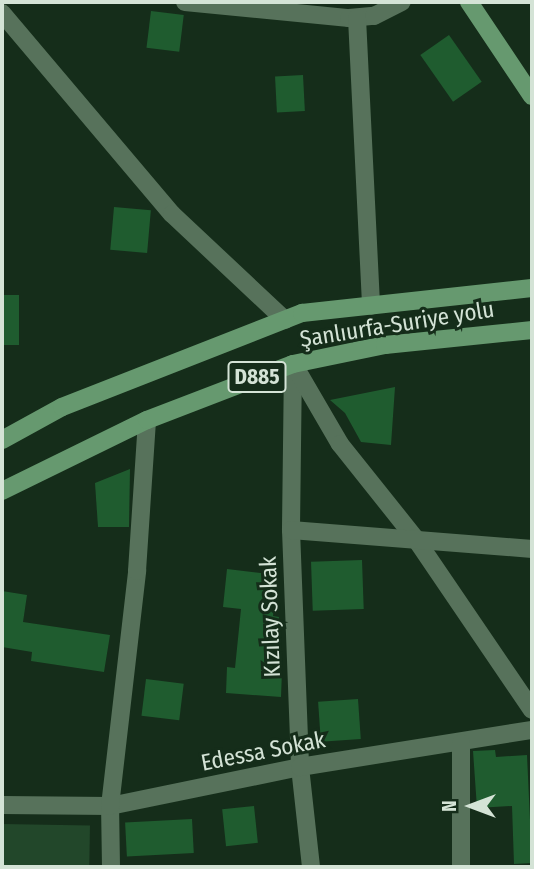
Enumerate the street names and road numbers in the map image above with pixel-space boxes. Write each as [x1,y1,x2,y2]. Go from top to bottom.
street label: Şanlıurfa-Suriye yolu [298,295,496,353]
road number: D885 [227,360,287,394]
street label: Kızılay Sokak [254,556,286,678]
street label: Edessa Sokak [199,725,327,777]

